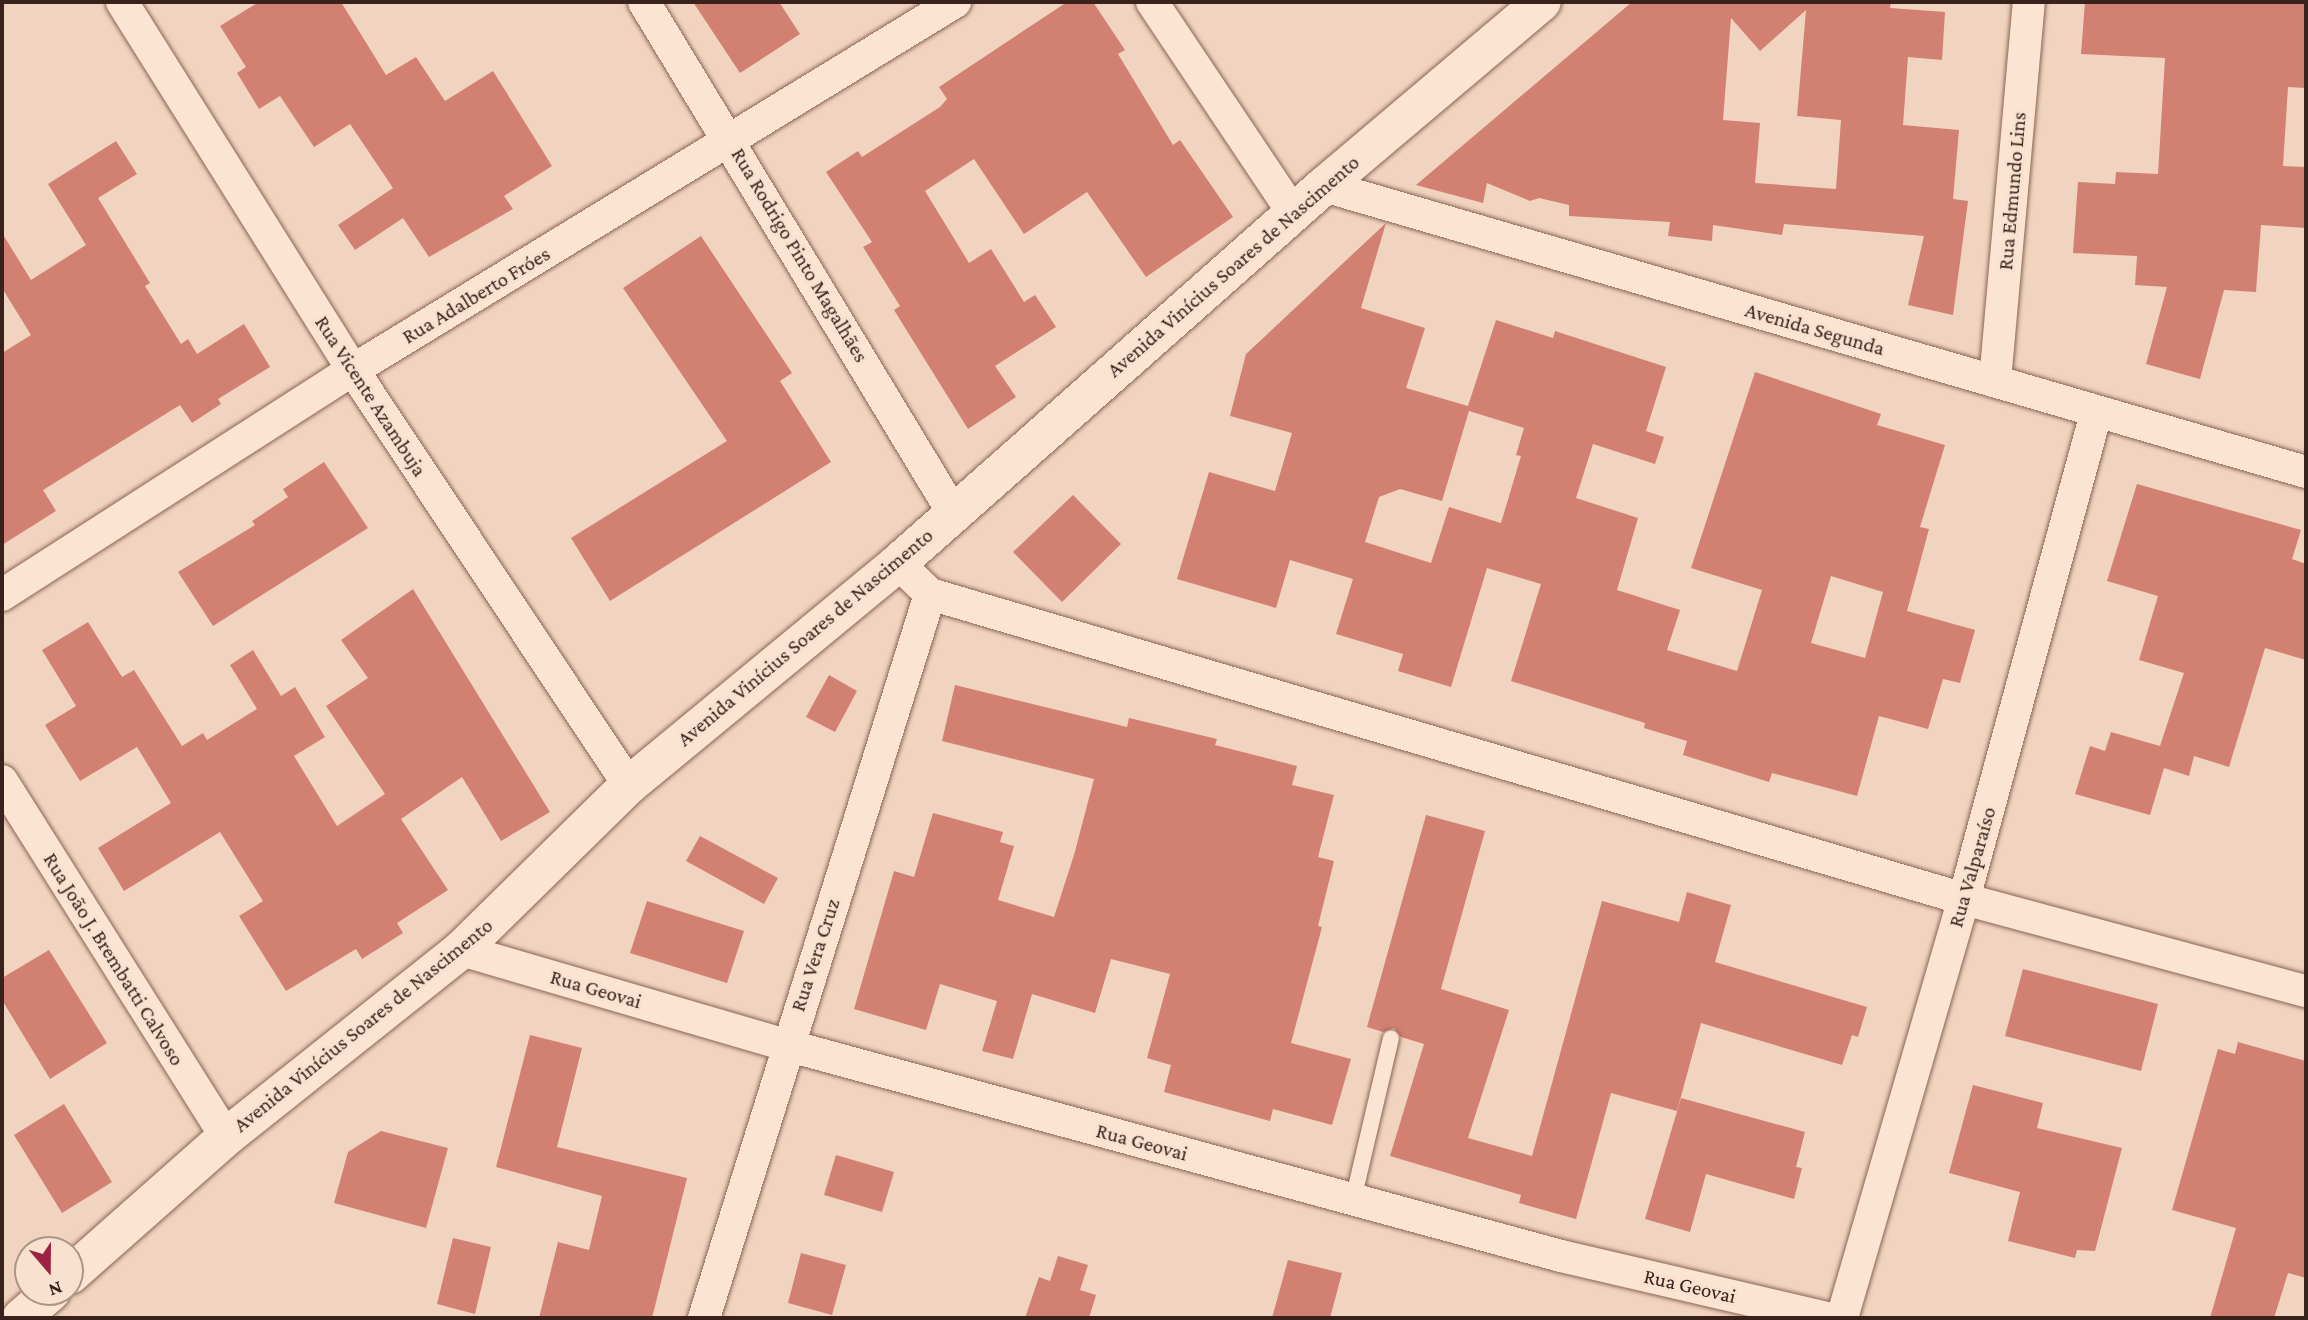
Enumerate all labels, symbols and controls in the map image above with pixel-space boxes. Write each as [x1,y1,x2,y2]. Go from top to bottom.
street label: Rua Edmundo Lins [1993,111,2031,271]
street label: Rua Rodrigo Pinto Magalhães [726,143,874,367]
street label: Avenida Vinícius Soares de Nascimento [1102,149,1364,383]
street label: Rua Adalberto Fróes [397,241,555,349]
street label: Avenida Segunda [1742,297,1888,361]
street label: Rua Vicente Azambuja [310,311,432,481]
street label: Avenida Vinícius Soares de Nascimento [672,523,938,751]
street label: Rua Valparaíso [1943,804,2001,930]
street label: Rua João J. Brembatti Calvoso [38,848,190,1070]
street label: Rua Vera Cruz [785,895,845,1015]
street label: Avenida Vinícius Soares de Nascimento [228,913,498,1137]
street label: Rua Geovai [547,964,645,1014]
street label: Rua Geovai [1093,1118,1191,1166]
north arrow [14,1236,84,1306]
street label: Rua Geovai [1641,1263,1739,1309]
text: N [46,1277,65,1301]

